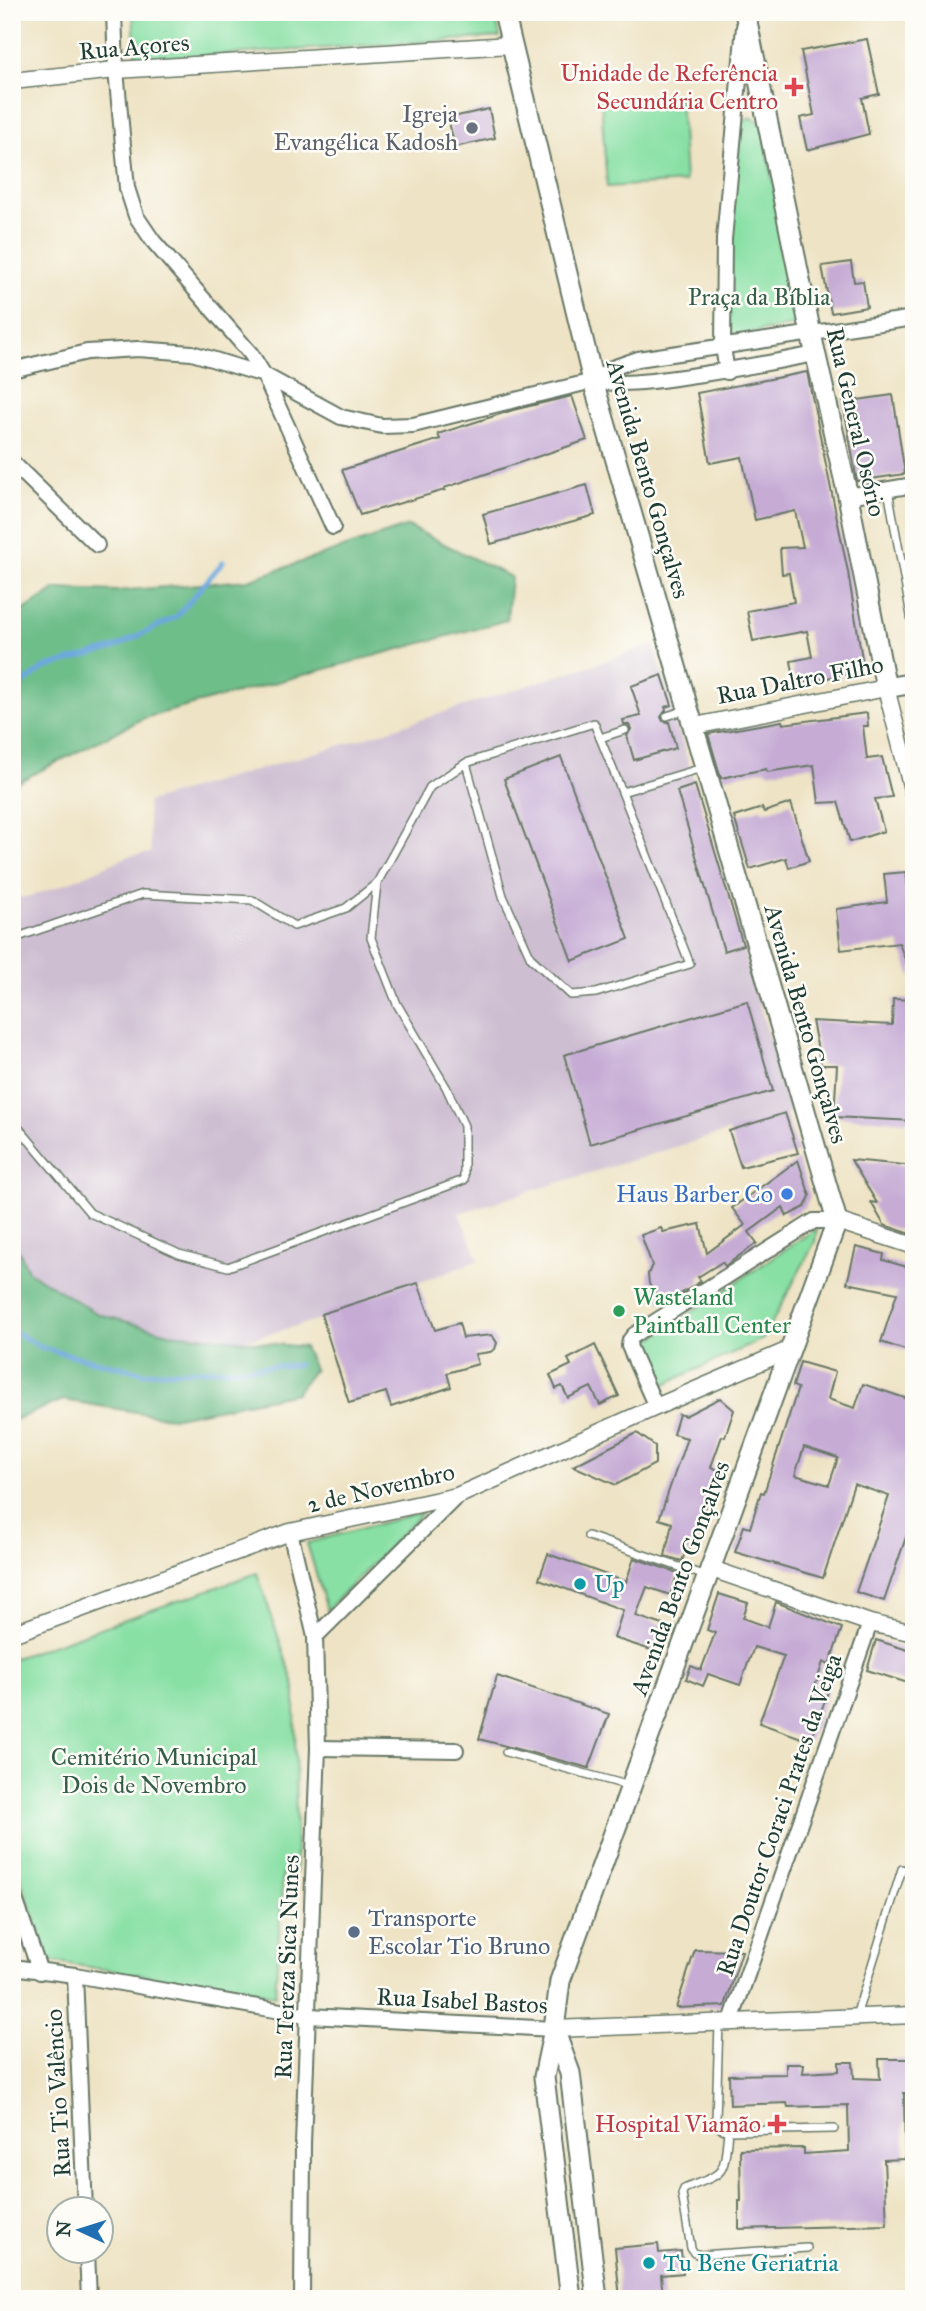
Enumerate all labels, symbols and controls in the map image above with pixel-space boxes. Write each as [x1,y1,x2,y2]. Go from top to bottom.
street label: Rua Açores [78,27,190,67]
place label: Unidade de Referência Secundária Centro [560,58,779,116]
marker: Unidade de Referência Secundária Centro [784,77,804,97]
place label: Igreja Evangélica Kadosh [274,99,459,157]
marker: Igreja Evangélica Kadosh [464,120,480,136]
park label: Praça da Bíblia [688,282,831,312]
street label: Rua General Osório [820,325,892,519]
street label: Avenida Bento Gonçalves [599,355,696,602]
street label: Rua Daltro Filho [714,649,886,711]
street label: Avenida Bento Gonçalves [757,900,854,1147]
place label: Haus Barber Co [616,1179,773,1209]
marker: Haus Barber Co [779,1186,795,1202]
place label: Wasteland Paintball Center [633,1282,791,1340]
marker: Wasteland Paintball Center [611,1303,627,1319]
street label: 2 de Novembro [304,1456,458,1520]
street label: Avenida Bento Gonçalves [623,1457,736,1700]
place label: Up [594,1569,625,1599]
marker: Up [572,1576,588,1592]
street label: Rua Doutor Coraci Prates da Veiga [710,1649,849,1980]
park label: Cemitério Municipal Dois de Novembro [51,1742,258,1800]
street label: Rua Tereza Sica Nunes [268,1854,306,2080]
place label: Transporte Escolar Tio Bruno [368,1903,550,1961]
marker: Transporte Escolar Tio Bruno [346,1924,362,1940]
street label: Rua Isabel Bastos [376,1982,548,2020]
street label: Rua Tio Valêncio [39,2008,77,2178]
place label: Hospital Viamão [595,2109,761,2139]
marker: Hospital Viamão [767,2114,787,2134]
north arrow [46,2196,116,2266]
text: N [52,2220,76,2238]
place label: Tu Bene Geriatria [663,2248,839,2278]
marker: Tu Bene Geriatria [641,2255,657,2271]

